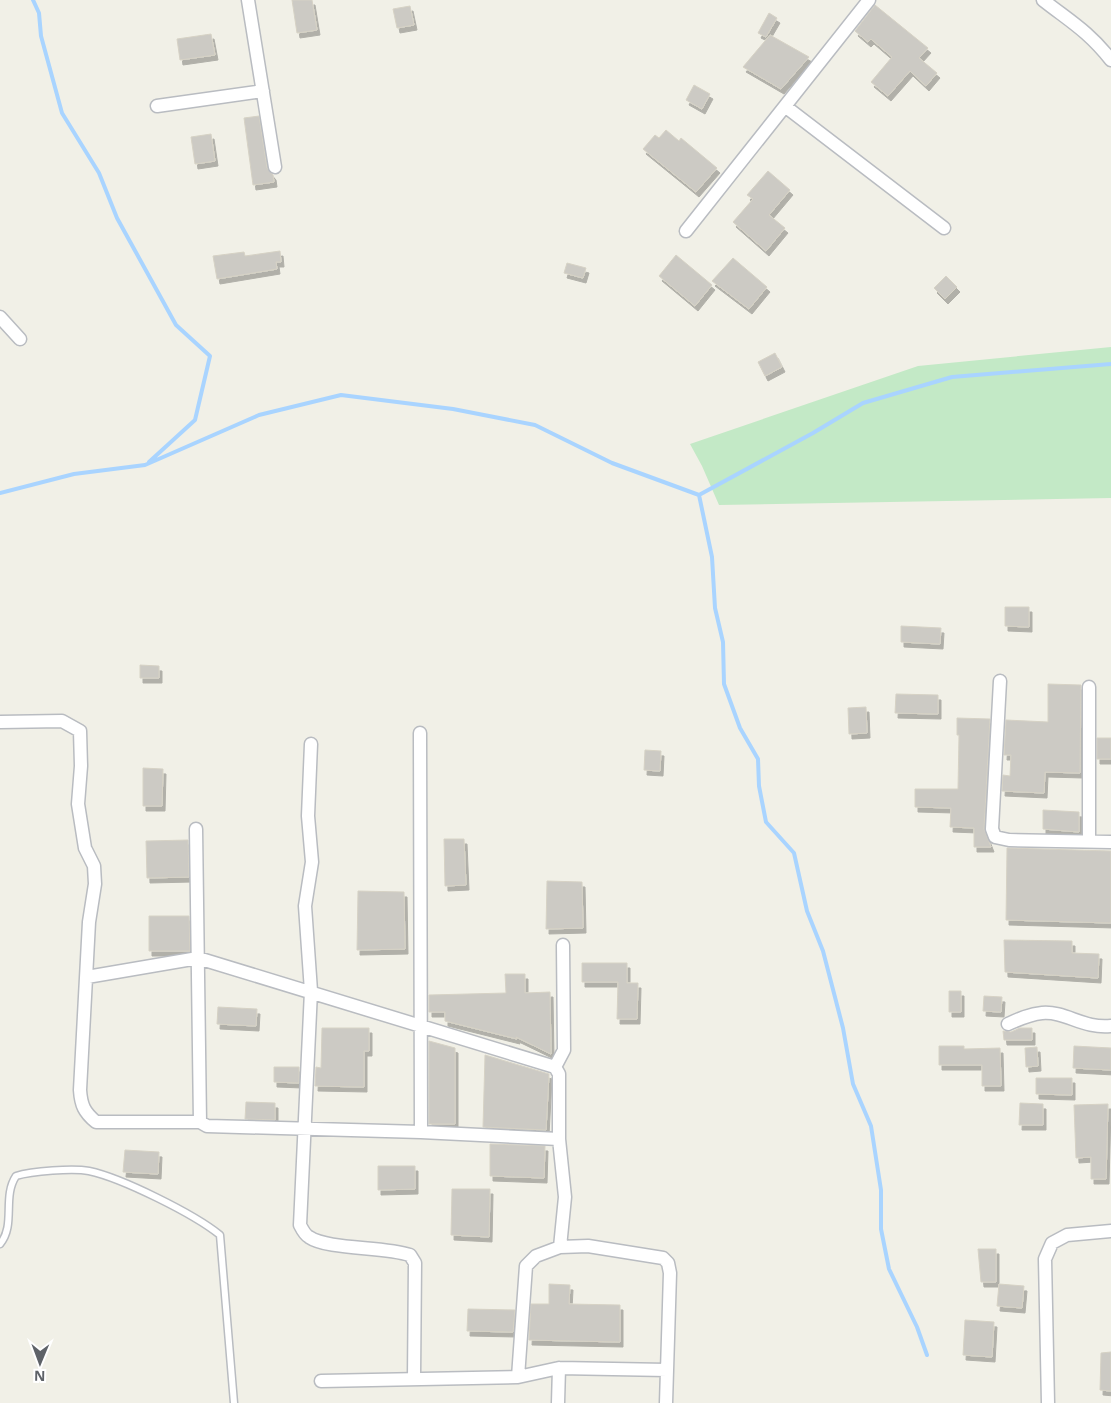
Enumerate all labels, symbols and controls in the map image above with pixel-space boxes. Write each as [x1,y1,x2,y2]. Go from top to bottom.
north arrow [15,1338,65,1388]
text: N [34,1367,46,1386]

